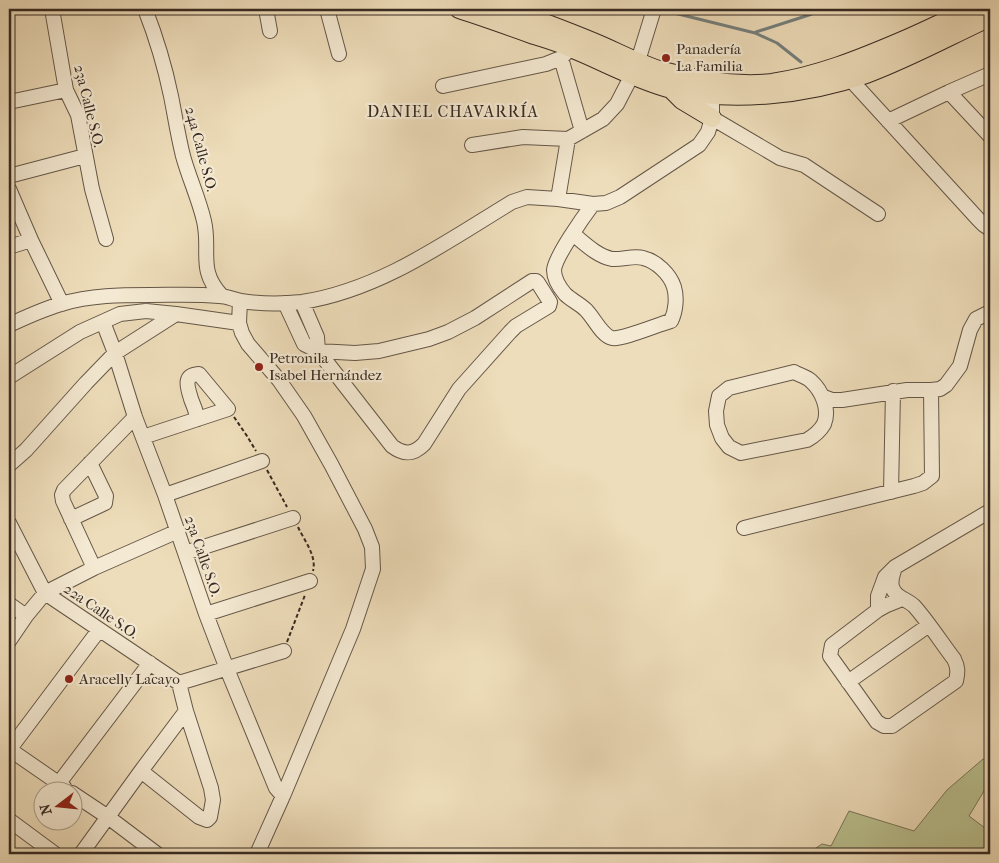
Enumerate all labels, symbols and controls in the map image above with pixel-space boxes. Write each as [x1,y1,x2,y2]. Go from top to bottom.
place label: Panadería La Familia [676,40,744,75]
marker: Panadería La Familia [660,52,672,64]
street label: 23a Calle S.O. [70,63,108,149]
district label: DANIEL CHAVARRÍA [367,101,539,121]
street label: 24a Calle S.O. [181,105,221,194]
place label: Petronila Isabel Hernández [269,349,382,384]
marker: Petronila Isabel Hernández [253,361,265,373]
street label: 23a Calle S.O. [181,513,225,599]
street label: 22a Calle S.O. [60,579,142,643]
place label: Aracelly Lacayo [78,670,180,688]
marker: Aracelly Lacayo [63,673,75,685]
north arrow [32,780,82,830]
text: N [36,802,56,817]

